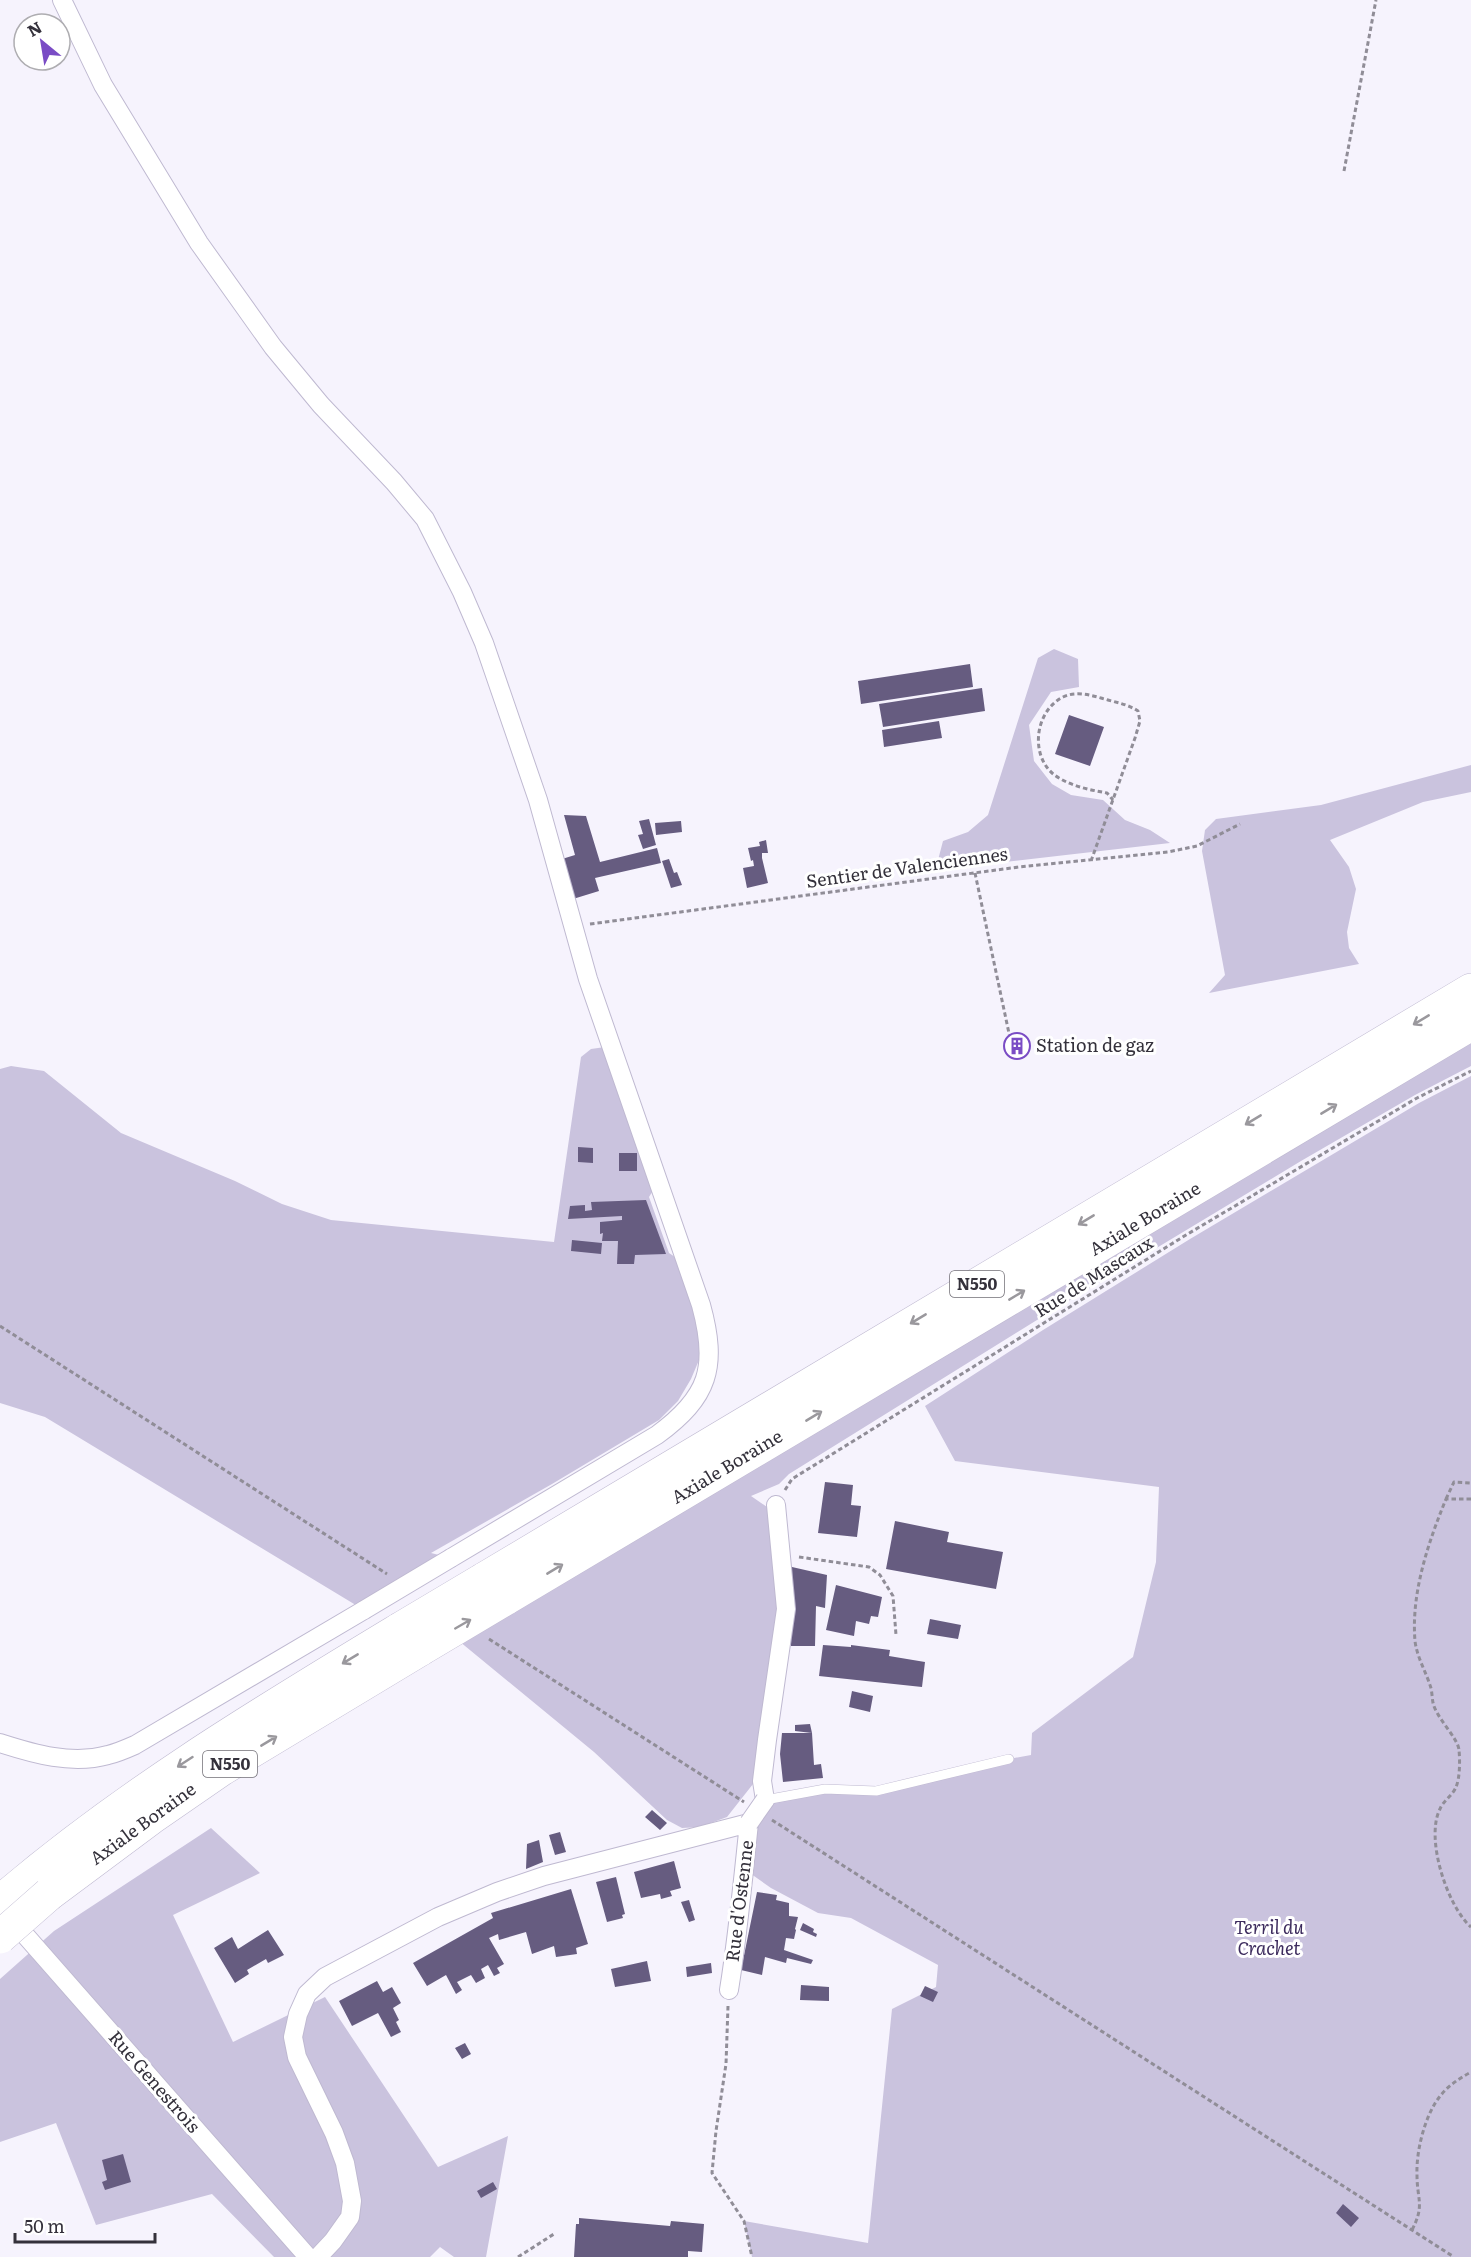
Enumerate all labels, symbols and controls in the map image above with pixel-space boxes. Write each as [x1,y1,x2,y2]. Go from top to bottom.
north arrow [12,12,72,72]
text: N [22,14,46,42]
street label: Sentier de Valenciennes [804,839,1009,894]
one-way arrow [1413,1014,1430,1026]
building icon: Station de gaz [1002,1031,1032,1061]
place label: Station de gaz [1036,1031,1154,1058]
one-way arrow [1320,1103,1337,1115]
one-way arrow [1245,1114,1262,1126]
street label: Axiale Boraine [1083,1174,1205,1262]
one-way arrow [1078,1214,1095,1226]
street label: Rue de Mascaux [1029,1228,1159,1323]
road number: N550 [950,1271,1004,1297]
one-way arrow [1008,1289,1025,1301]
one-way arrow [910,1314,927,1326]
one-way arrow [804,1410,822,1421]
street label: Axiale Boraine [665,1422,787,1510]
one-way arrow [546,1563,563,1575]
one-way arrow [454,1617,471,1629]
one-way arrow [342,1653,359,1665]
one-way arrow [260,1734,277,1746]
road number: N550 [203,1751,257,1777]
one-way arrow [177,1756,193,1768]
street label: Axiale Boraine [83,1775,201,1871]
street label: Rue d'Ostenne [718,1838,759,1963]
park label: Terril du Crachet [1234,1913,1304,1961]
street label: Rue Genestrois [103,2024,207,2138]
scale bar [15,2206,154,2244]
text: 50 m [24,2212,65,2239]

